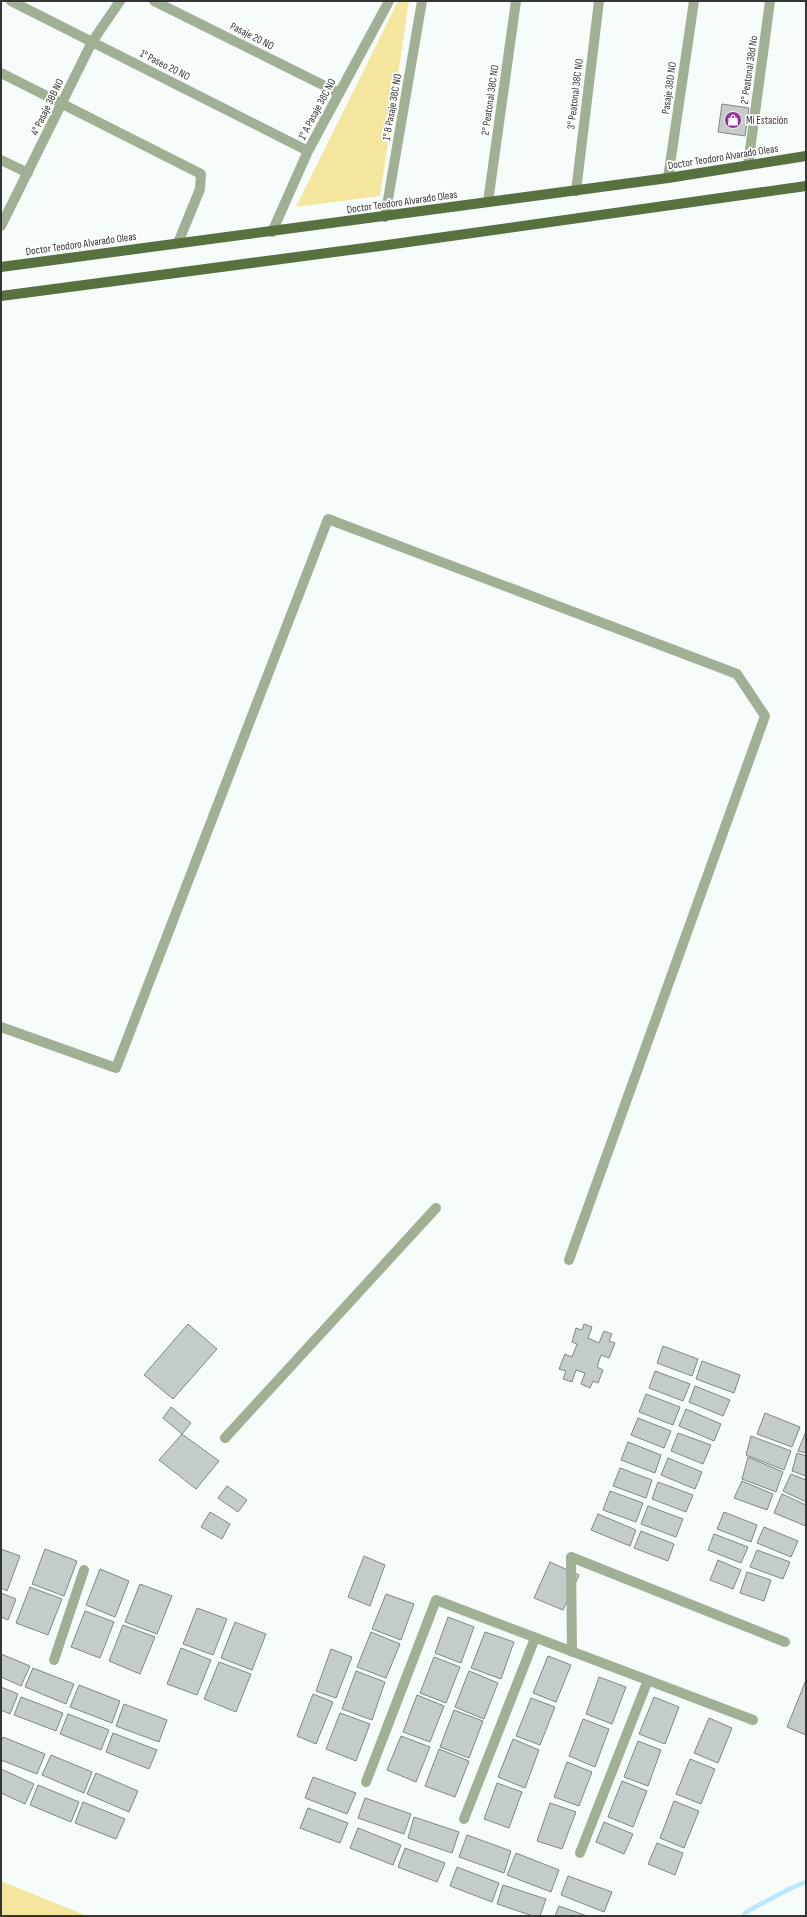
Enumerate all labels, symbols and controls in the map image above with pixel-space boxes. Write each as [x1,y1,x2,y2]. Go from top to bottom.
street label: Pasaje 20 NO [228,19,276,53]
street label: 2° Peatonal 38d No [738,34,760,105]
street label: 1° Paseo 20 NO [138,47,192,83]
street label: 3° Peatonal 38C NO [564,58,586,130]
street label: Pasaje 38D NO [659,61,679,115]
street label: 2° Peatonal 38C NO [479,64,501,136]
street label: 1° B Pasaje 38C NO [380,73,404,141]
street label: 1° A Pasaje 38C NO [295,76,339,142]
street label: 4° Pasaje 38B NO [28,77,66,137]
shop icon: Mi Estación [723,110,743,130]
place label: Mi Estación [746,114,788,127]
street label: Doctor Teodoro Alvarado Oleas [667,142,779,172]
street label: Doctor Teodoro Alvarado Oleas [346,188,458,216]
street label: Doctor Teodoro Alvarado Oleas [25,230,137,258]

